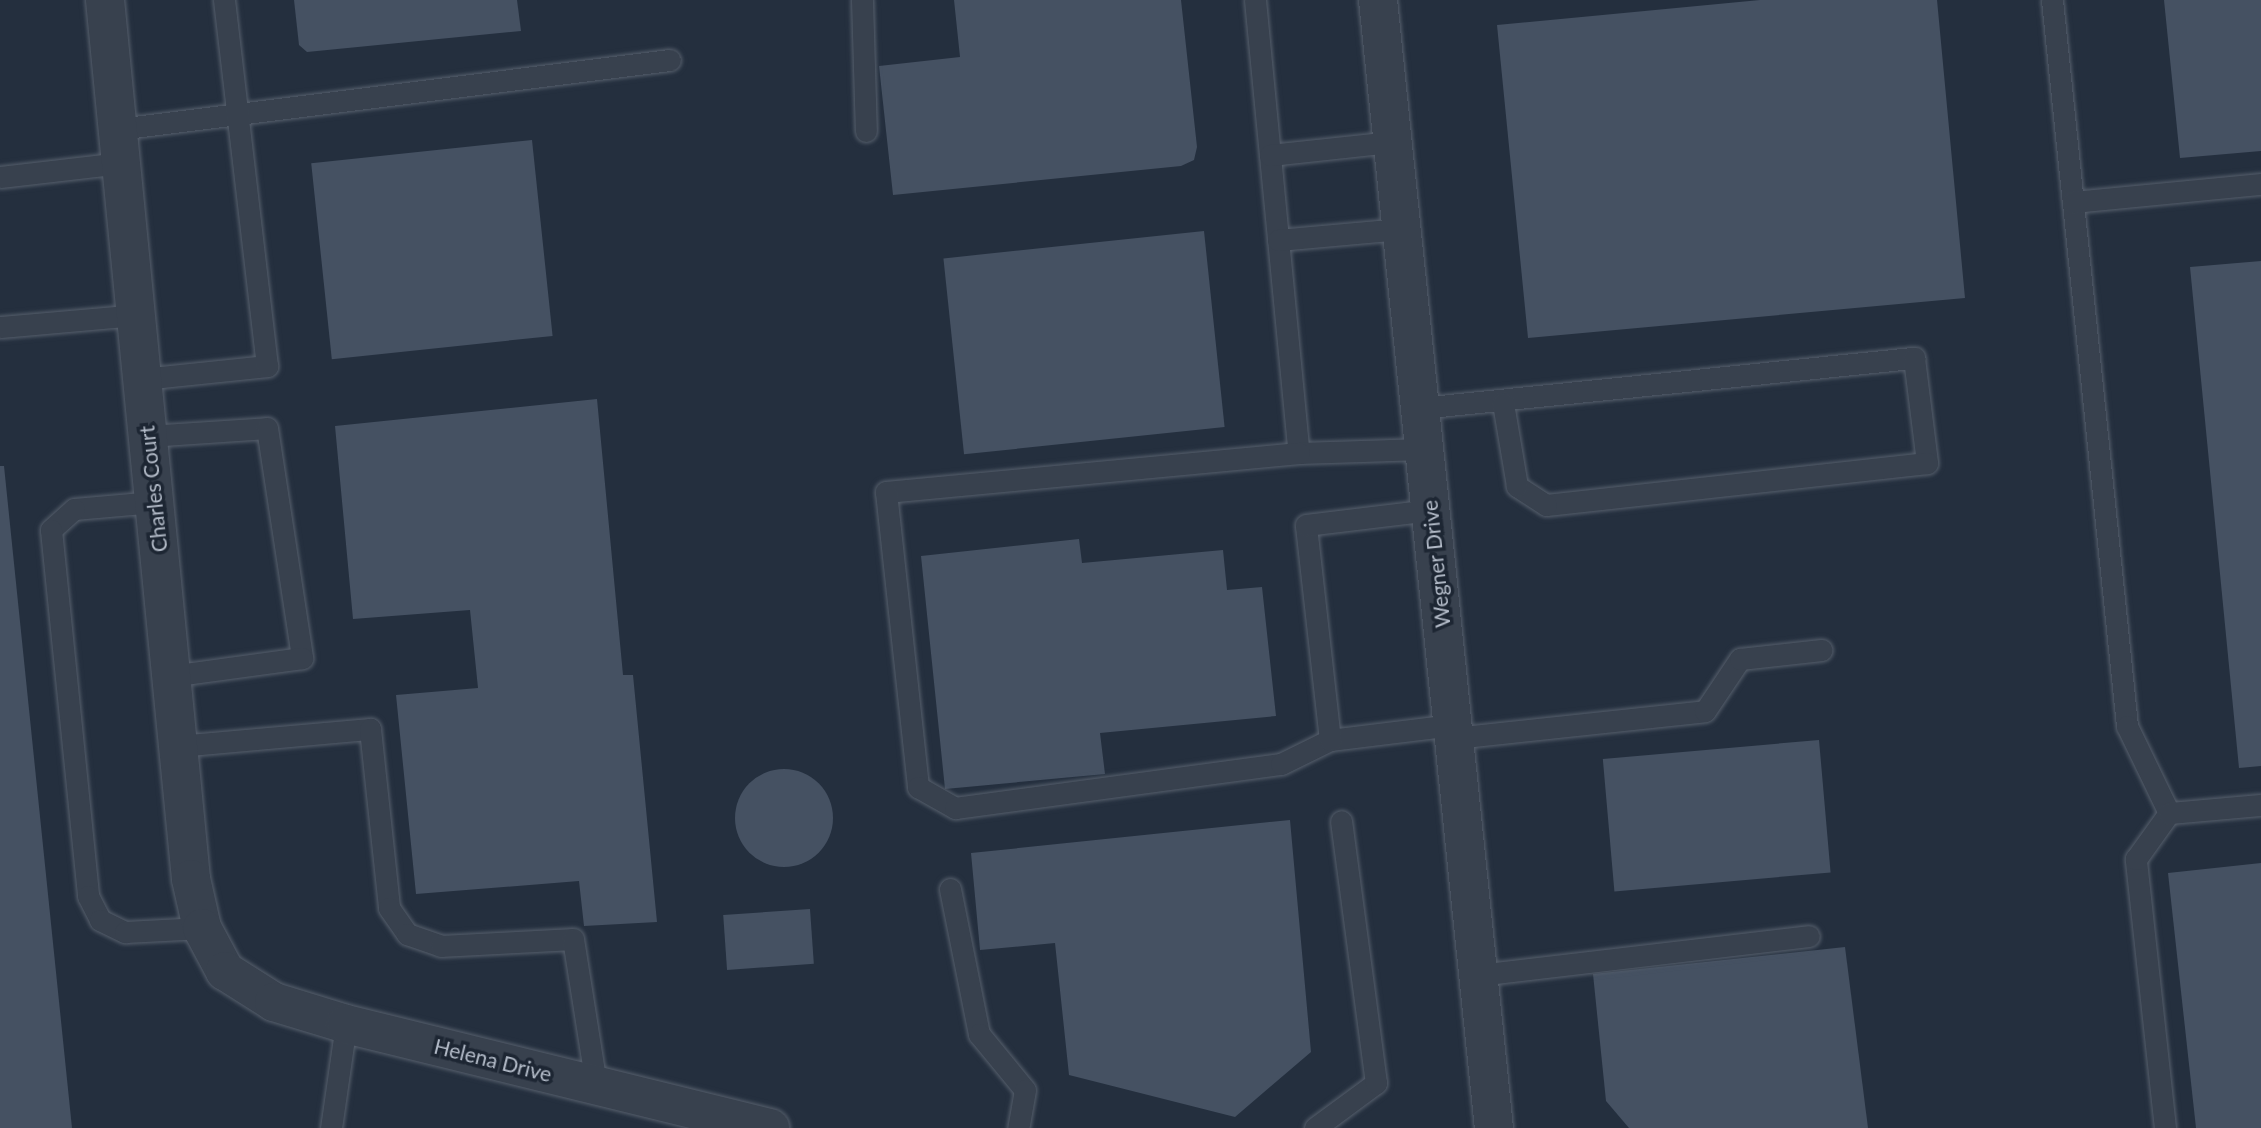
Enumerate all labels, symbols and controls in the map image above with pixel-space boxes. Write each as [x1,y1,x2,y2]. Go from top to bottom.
street label: Charles Court [134,425,172,553]
street label: Wegner Drive [1417,499,1455,629]
street label: Helena Drive [432,1033,554,1087]

